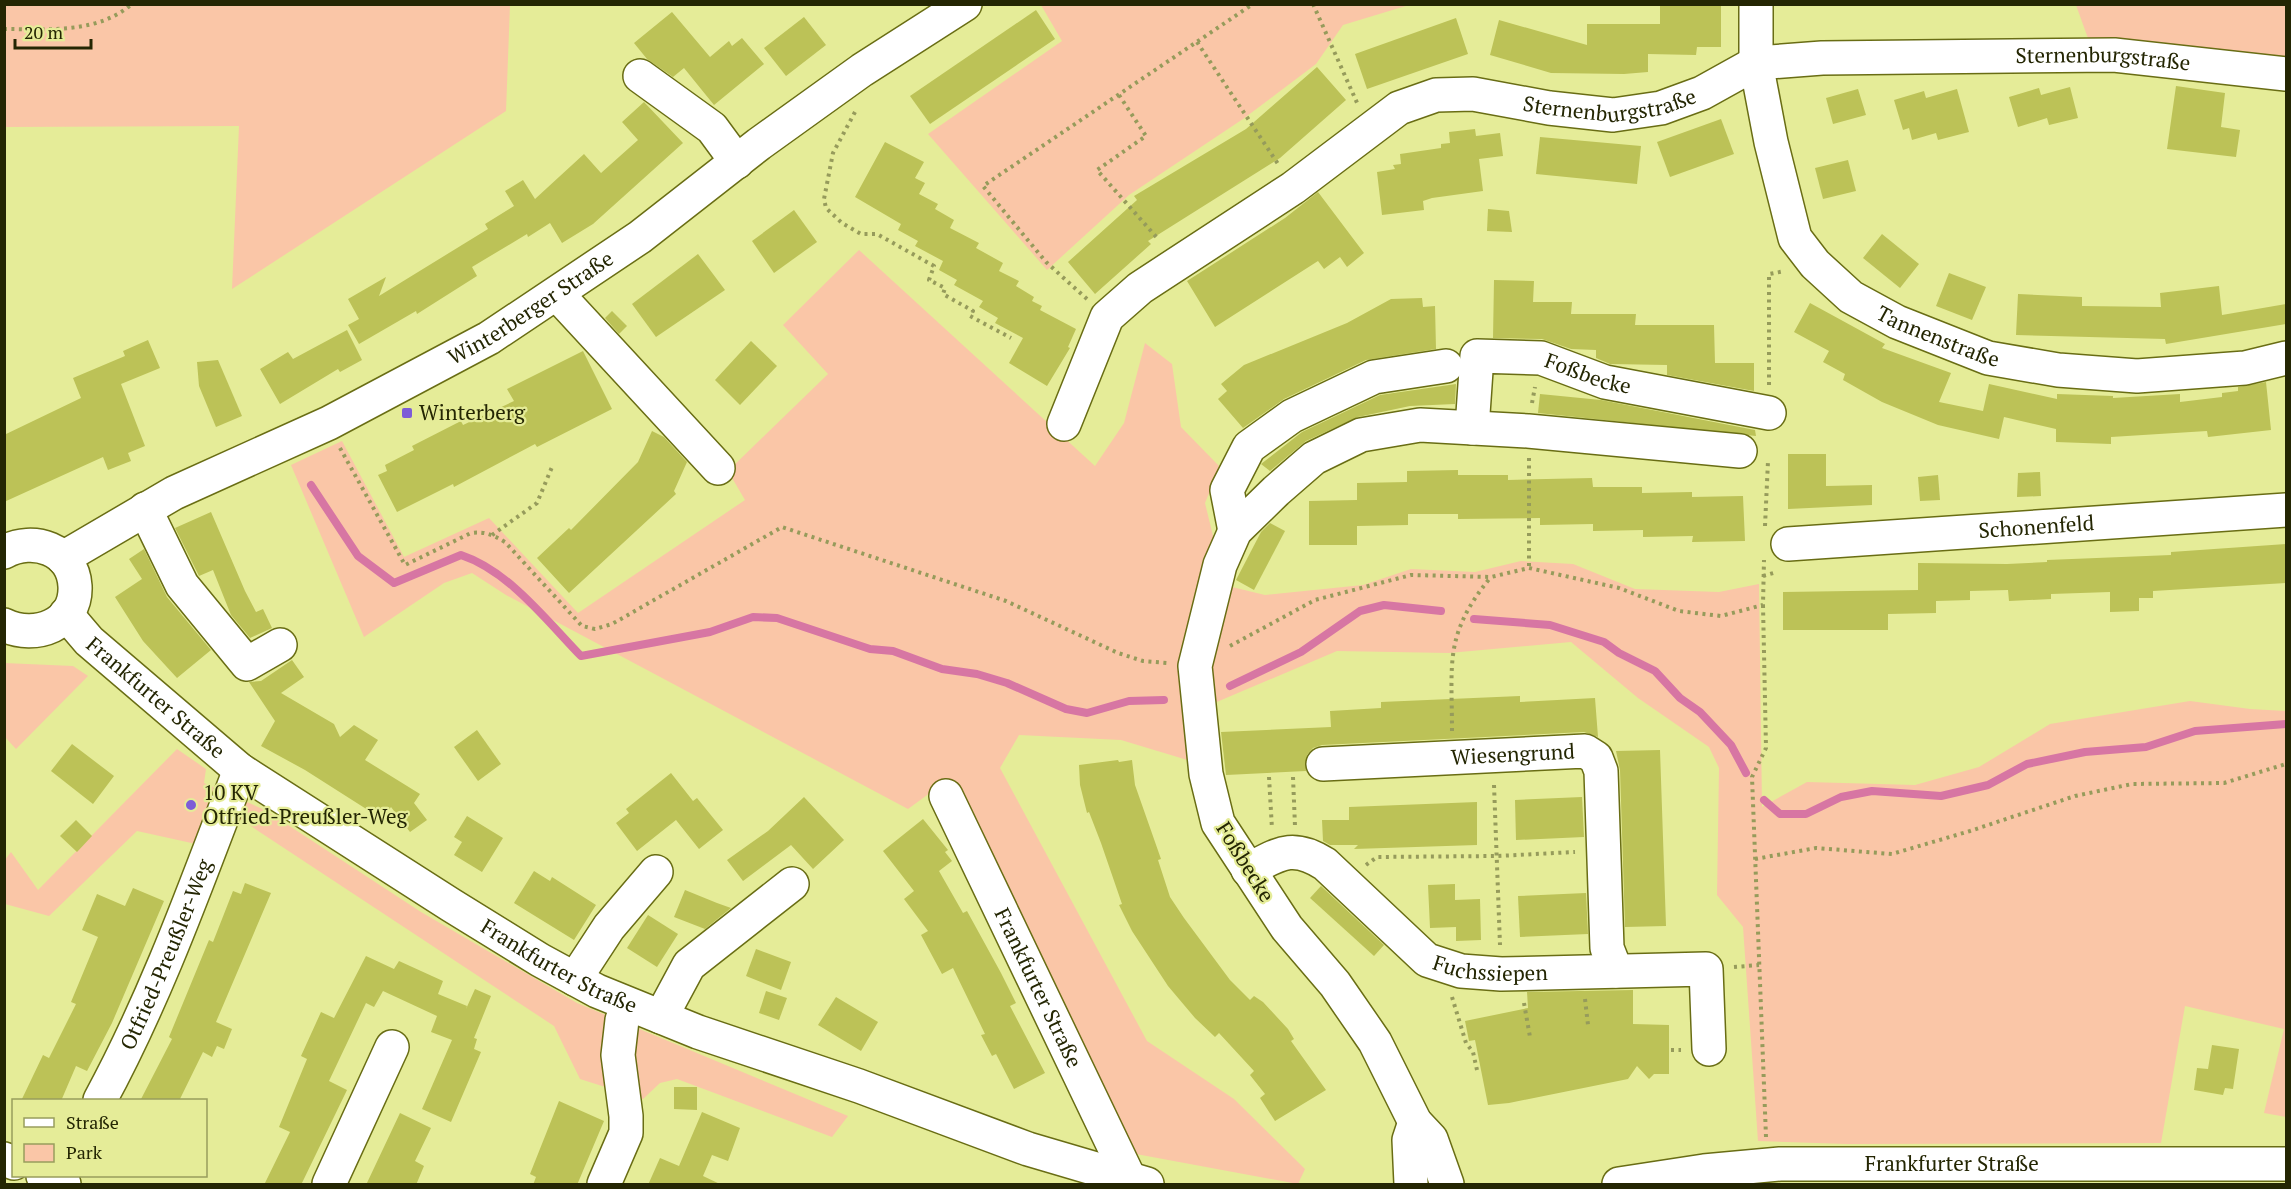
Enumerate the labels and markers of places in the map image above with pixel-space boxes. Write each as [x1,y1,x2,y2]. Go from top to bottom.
place label: Winterberg [419,398,526,426]
marker: Winterberg [400,406,414,420]
place label: 10 KV Otfried-Preußler-Weg [203,778,408,830]
marker: 10 KV Otfried-Preußler-Weg [184,798,198,812]

